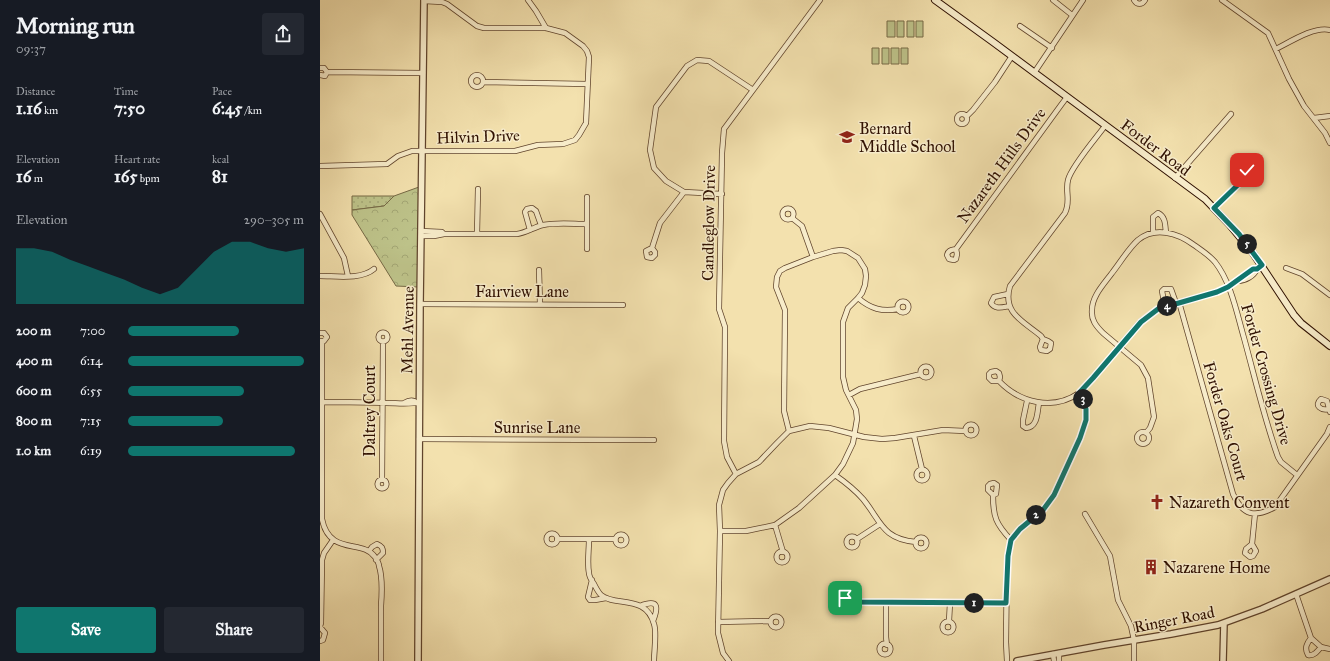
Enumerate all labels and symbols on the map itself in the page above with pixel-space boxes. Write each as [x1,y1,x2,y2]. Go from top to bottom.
street label: Nazareth Hills Drive [953,104,1050,227]
street label: Forder Road [1117,115,1194,180]
place label: Bernard Middle School [859,119,956,156]
street label: Hilvin Drive [436,126,520,147]
school or university icon: Bernard Middle School [838,128,856,146]
pin [1230,153,1264,187]
street label: Candleglow Drive [698,164,720,281]
pin: 5 [1237,234,1257,254]
street label: Fairview Lane [475,282,569,301]
street label: Mehl Avenue [397,286,418,374]
pin: 4 [1157,296,1177,316]
street label: Forder Crossing Drive [1236,301,1296,447]
street label: Forder Oaks Court [1199,359,1252,483]
street label: Daltrey Court [360,365,379,457]
pin: 3 [1073,389,1093,409]
street label: Sunrise Lane [494,418,581,437]
church icon: Nazareth Convent [1148,493,1166,511]
place label: Nazareth Convent [1169,493,1290,512]
pin: 2 [1026,505,1046,525]
building icon: Nazarene Home [1142,558,1160,576]
place label: Nazarene Home [1163,558,1271,577]
pin [828,581,862,615]
pin: 1 [964,593,984,613]
street label: Ringer Road [1132,602,1216,638]

